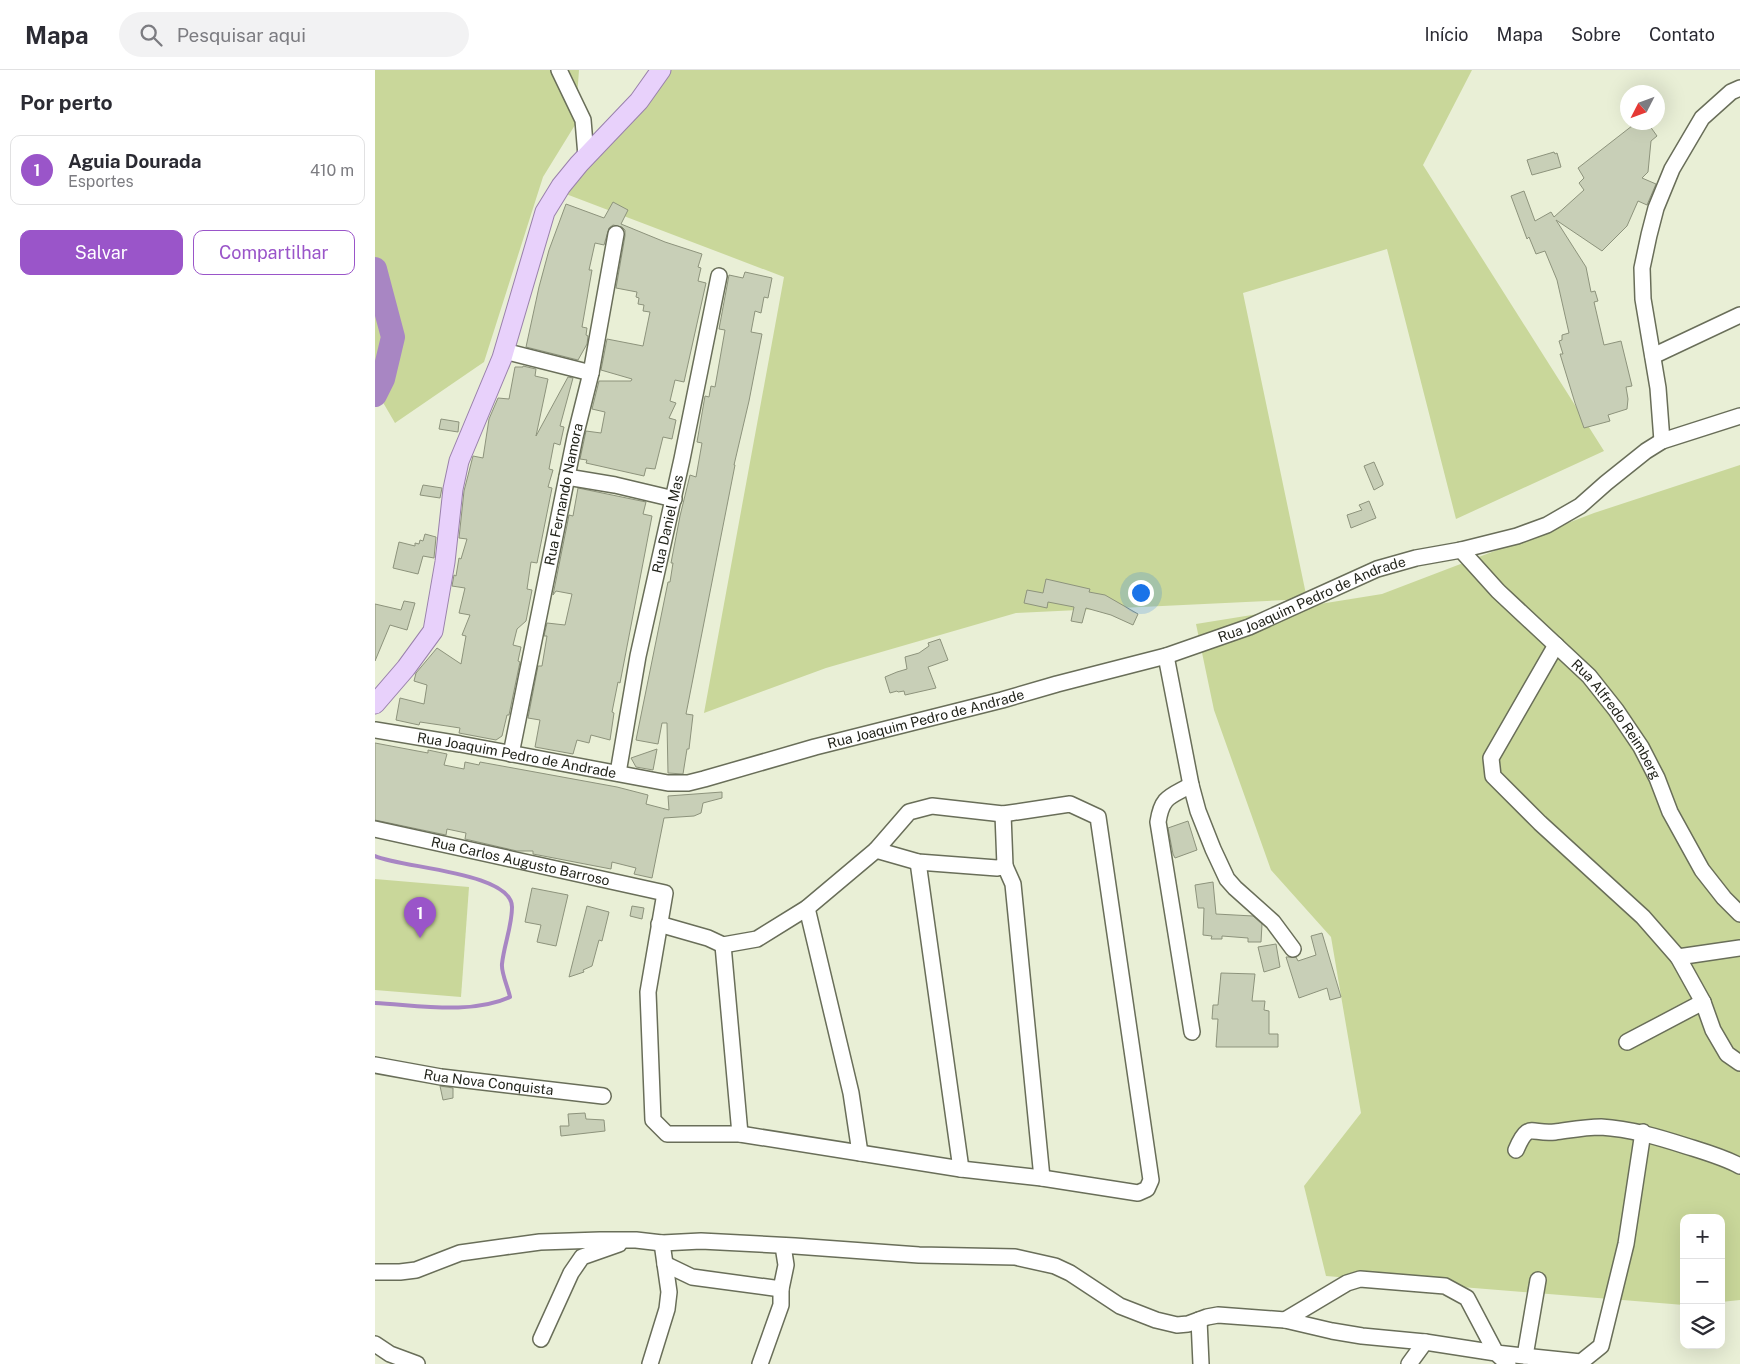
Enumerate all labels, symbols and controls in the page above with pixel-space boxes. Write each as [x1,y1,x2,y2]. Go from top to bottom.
search box [119,12,469,57]
text: Mapa [25,21,89,49]
icon: search [137,21,165,49]
text: Pesquisar aqui [177,24,306,46]
text: Início [1424,24,1469,45]
text: Mapa [1497,24,1543,45]
text: Sobre [1571,24,1621,45]
text: Contato [1649,24,1715,45]
north arrow [1620,85,1665,130]
text: Por perto [20,90,113,115]
text: Aguia Dourada [68,150,201,172]
text: 1 [34,161,40,180]
text: 410 m [310,161,354,180]
text: Esportes [68,172,134,191]
button: Salvar [20,230,183,275]
button: Compartilhar [193,230,355,275]
street label: Rua Fernando Namora [541,421,586,567]
street label: Rua Daniel Mas [649,473,686,575]
street label: Rua Joaquim Pedro de Andrade [1216,553,1407,645]
your location [1128,580,1154,606]
street label: Rua Alfredo Reimberg [1568,656,1664,782]
street label: Rua Joaquim Pedro de Andrade [826,686,1026,752]
street label: Rua Joaquim Pedro de Andrade [416,729,618,781]
street label: Rua Carlos Augusto Barroso [430,834,611,889]
pin: 1 [404,897,436,938]
street label: Rua Nova Conquista [422,1066,554,1098]
map controls [1680,1214,1725,1349]
button: + [1680,1214,1725,1259]
button: − [1680,1259,1725,1304]
button: layers [1680,1304,1725,1349]

